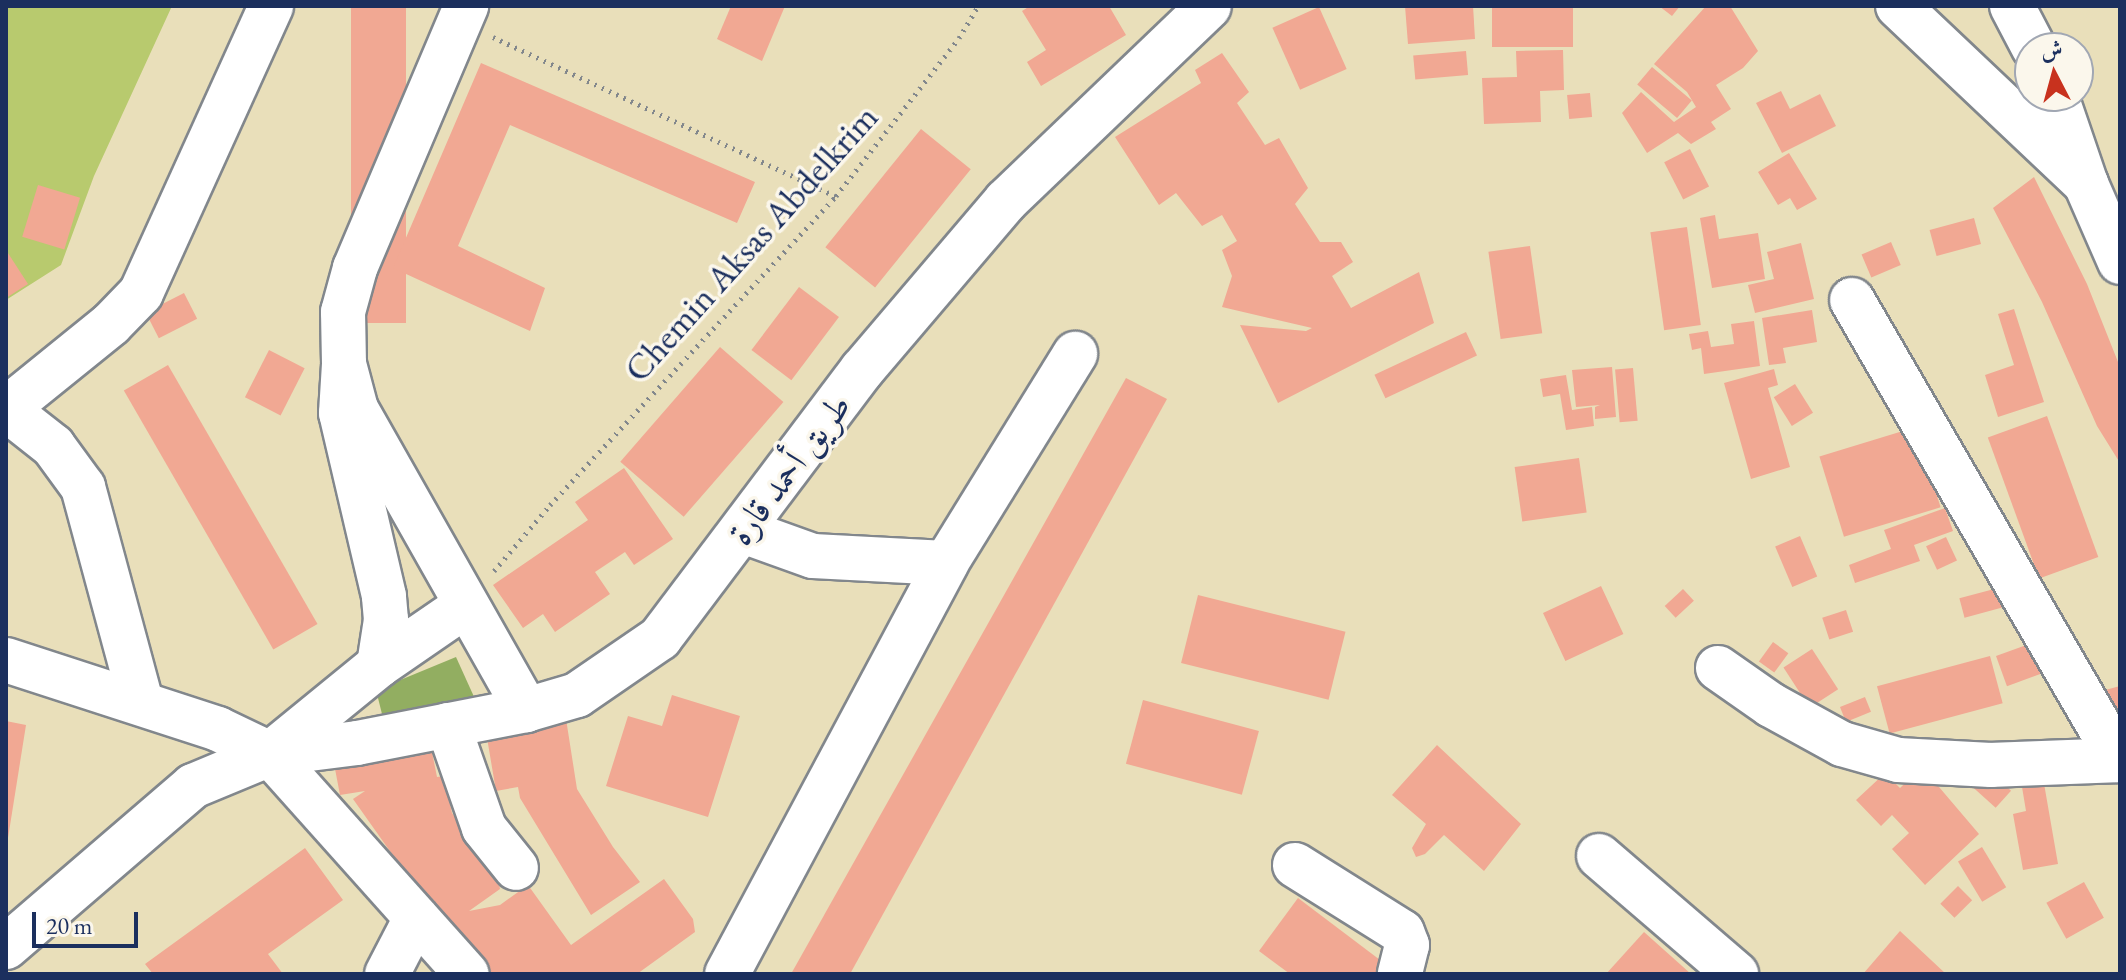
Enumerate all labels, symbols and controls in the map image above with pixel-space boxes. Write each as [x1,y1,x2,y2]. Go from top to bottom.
north arrow [2014,32,2094,112]
text: ش [2039,34,2064,65]
street label: Chemin Aksas Abdelkrim [615,96,887,390]
street label: طريق أحمد قارة [718,385,860,553]
scale bar [36,896,142,946]
text: 20 m [46,910,93,941]

